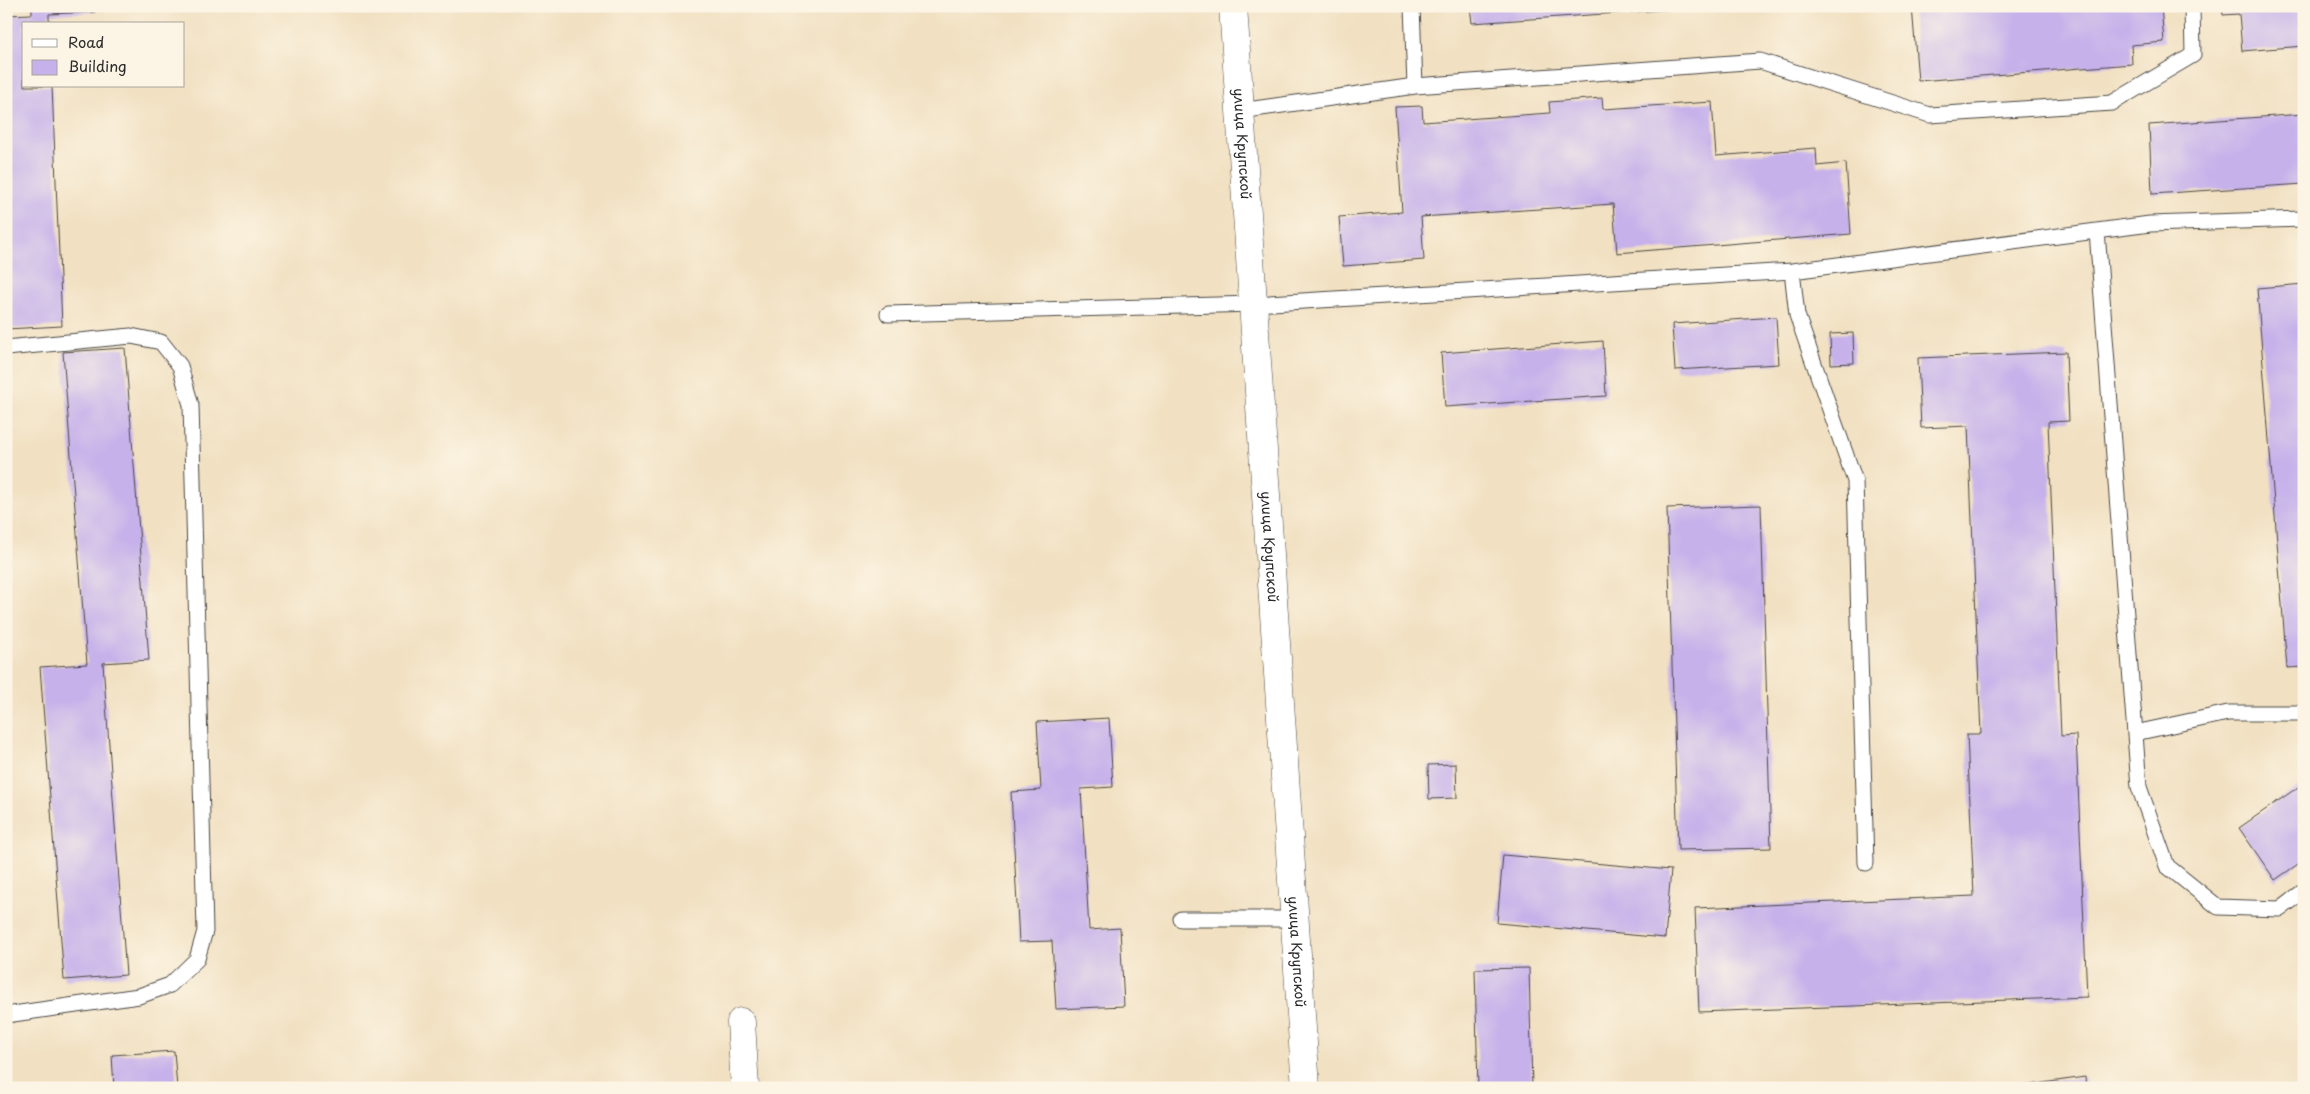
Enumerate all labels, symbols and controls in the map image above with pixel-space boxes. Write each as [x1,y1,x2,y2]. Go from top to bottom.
legend [22,22,185,88]
text: Road [68,30,104,53]
text: Building [68,54,127,77]
street label: улица Крупской [1229,87,1257,200]
street label: улица Крупской [1256,490,1284,603]
street label: улица Крупской [1283,895,1312,1008]

